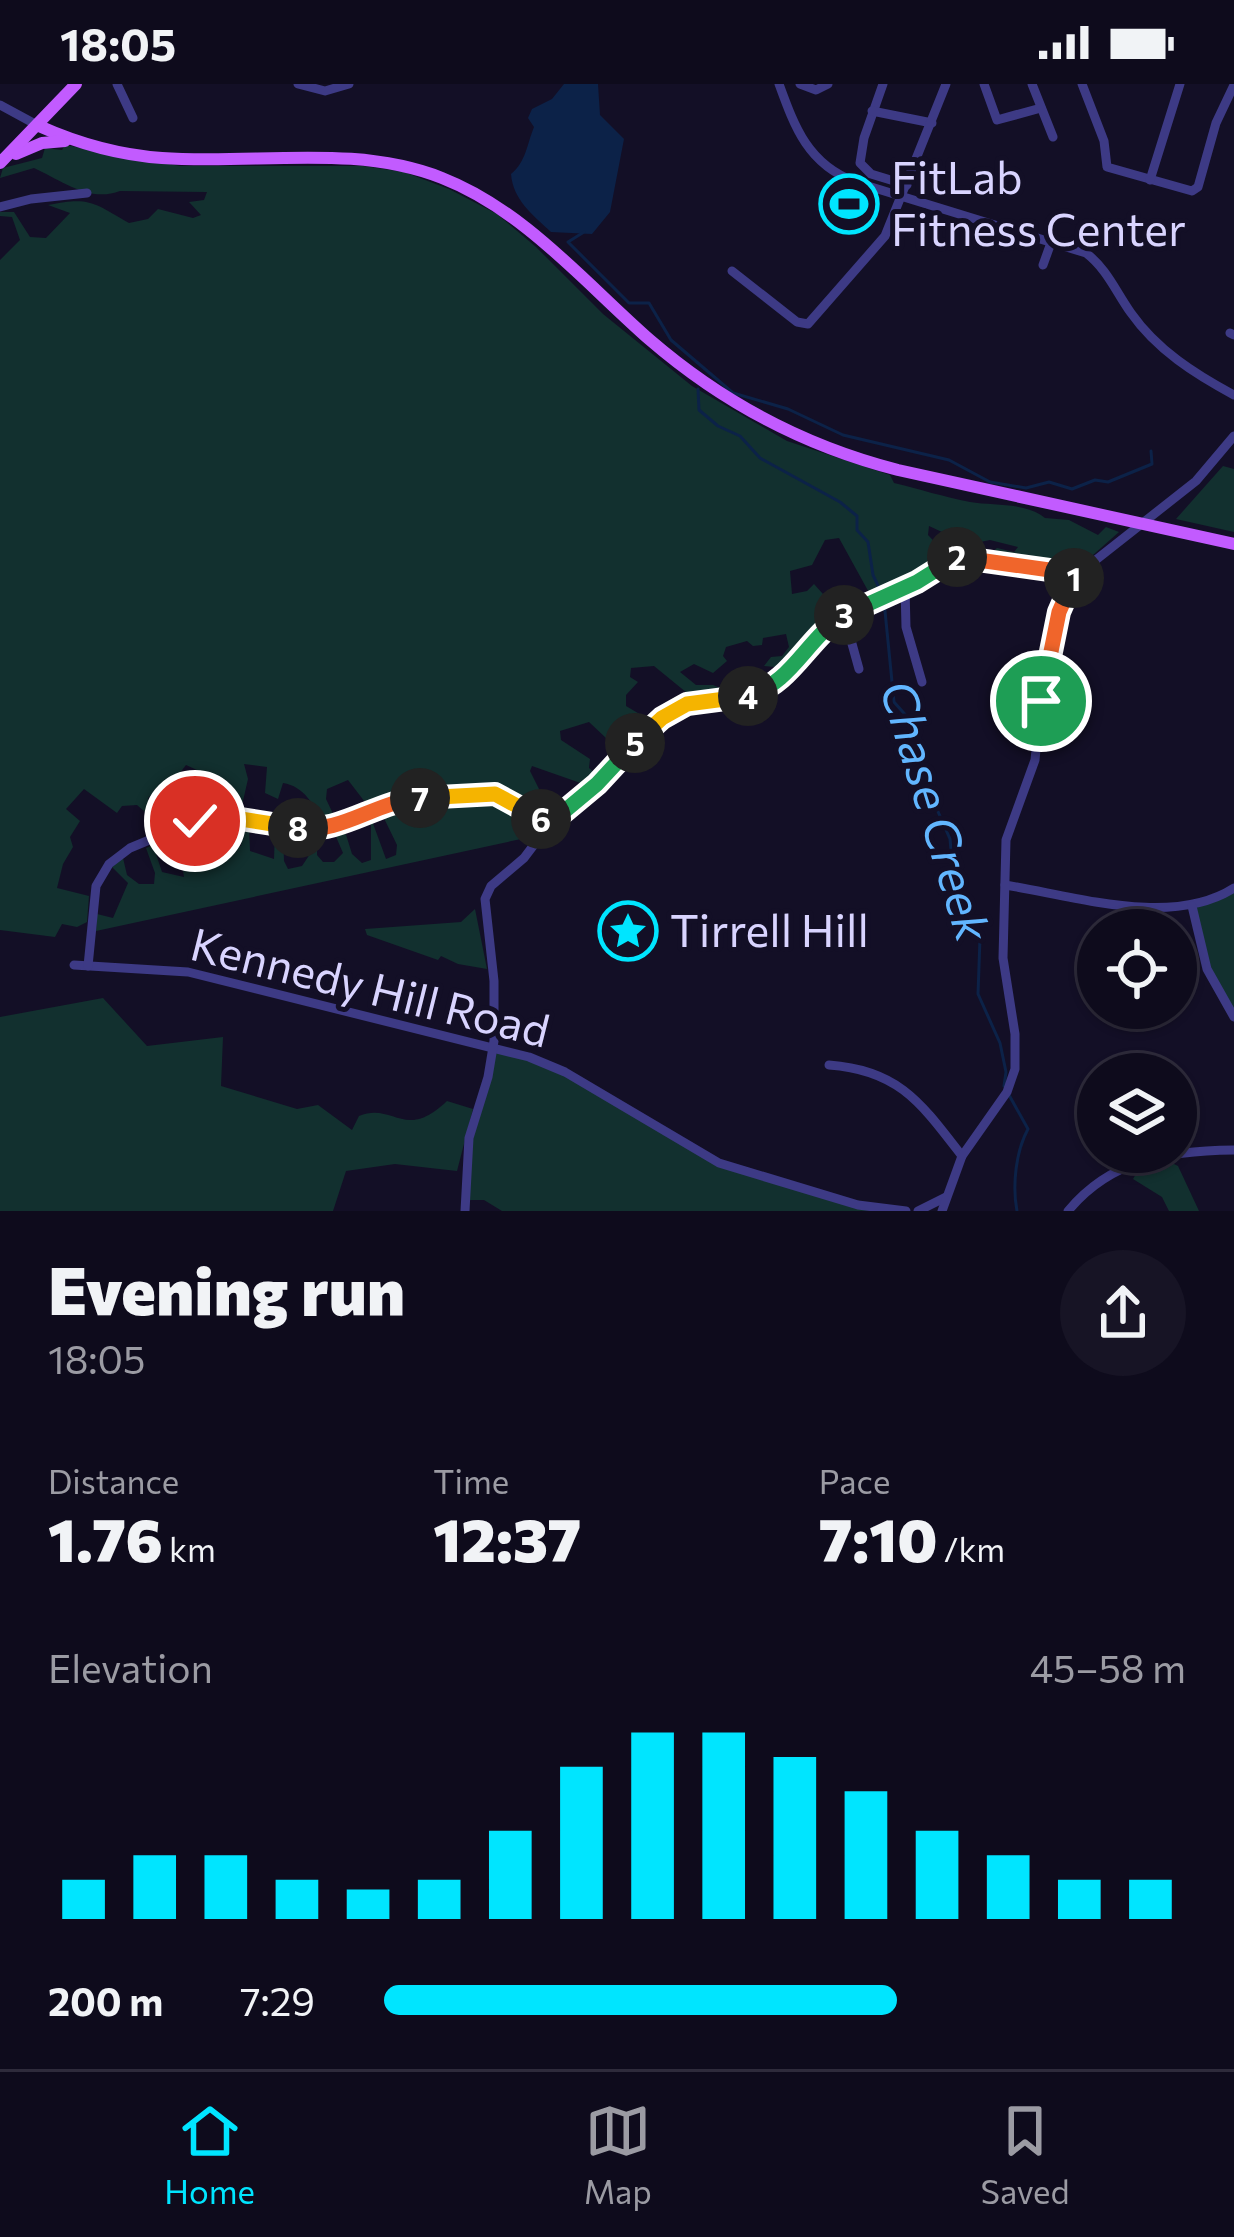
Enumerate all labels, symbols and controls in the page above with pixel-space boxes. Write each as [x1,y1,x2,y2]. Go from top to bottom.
text: 18:05 [60,15,176,70]
place label: FitLab Fitness Center [891,148,1186,255]
sports icon: FitLab Fitness Center [818,173,880,235]
pin: 2 [927,527,987,587]
text: 2 [948,536,966,577]
pin: 1 [1044,548,1104,608]
text: 1 [1067,557,1081,598]
pin: 3 [814,585,874,645]
text: 3 [834,594,854,635]
pin [990,650,1092,752]
pin: 4 [718,666,778,726]
icon: arrive [1008,668,1074,734]
water label: Chase Creek [870,673,1005,949]
text: 4 [738,675,758,716]
pin: 5 [605,713,665,773]
text: 5 [625,722,645,763]
pin: 7 [390,768,450,828]
pin [144,770,246,872]
text: 7 [411,777,429,818]
icon: check [162,788,228,854]
pin: 6 [511,789,571,849]
pin: 8 [268,798,328,858]
text: 6 [531,798,551,839]
text: 8 [288,807,308,848]
place icon: Tirrell Hill [597,900,659,962]
place label: Tirrell Hill [670,901,869,956]
map controls [1077,909,1197,1173]
button: locate [1077,909,1197,1029]
street label: Kennedy Hill Road [186,914,556,1057]
button: layers [1077,1053,1197,1173]
text: Evening run [48,1248,405,1329]
button: share [1060,1250,1186,1376]
text: 18:05 [48,1334,145,1382]
text: Distance [48,1460,179,1501]
text: Time [433,1460,509,1501]
text: Pace [819,1460,890,1501]
text: 1.76 [48,1501,163,1574]
text: 12:37 [433,1501,581,1574]
text: 7:10 [819,1501,937,1574]
text: km [163,1528,216,1569]
text: /km [937,1528,1005,1569]
text: Elevation [48,1643,213,1691]
text: 45–58 m [1030,1643,1186,1691]
text: 200 m [48,1976,163,2024]
text: 7:29 [240,1976,315,2024]
tab: Home [164,2098,255,2211]
tab: Map [584,2098,652,2211]
tab: Saved [981,2098,1070,2211]

